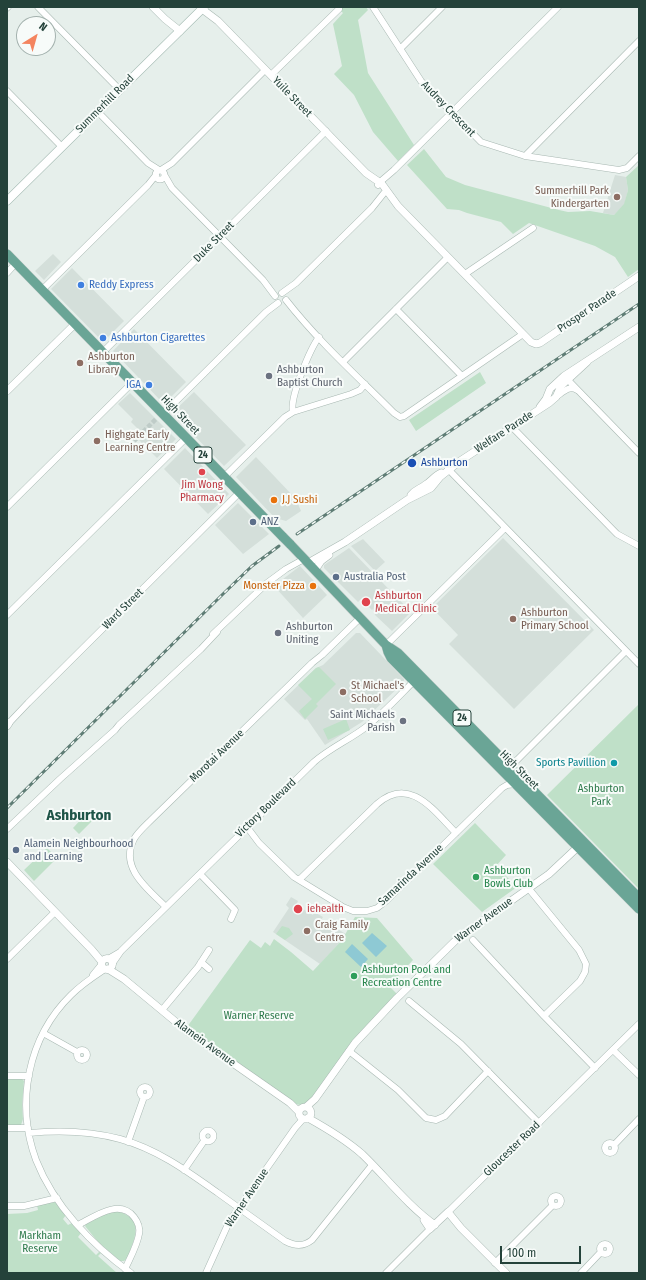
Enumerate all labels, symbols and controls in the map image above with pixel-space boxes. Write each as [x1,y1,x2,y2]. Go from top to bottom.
north arrow [16,16,56,56]
text: N [36,20,49,34]
street label: Summerhill Road [73,72,137,136]
street label: Yuile Street [269,74,315,120]
street label: Audrey Crescent [418,78,478,140]
place label: Summerhill Park Kindergarten [535,184,609,210]
marker: Summerhill Park Kindergarten [612,192,622,202]
street label: Duke Street [191,219,237,265]
place label: Reddy Express [89,278,154,292]
marker: Reddy Express [76,280,86,290]
street label: Prosper Parade [555,287,619,335]
place label: Ashburton Cigarettes [111,331,205,345]
marker: Ashburton Cigarettes [98,333,108,343]
place label: Ashburton Library [88,350,135,376]
marker: Ashburton Library [75,358,85,368]
place label: Ashburton Baptist Church [277,363,343,389]
marker: Ashburton Baptist Church [264,371,274,381]
place label: IGA [126,378,141,392]
marker: IGA [144,380,154,390]
street label: High Street [158,392,202,438]
street label: Welfare Parade [472,408,536,456]
place label: Highgate Early Learning Centre [105,428,175,454]
marker: Highgate Early Learning Centre [92,436,102,446]
road number: 24 [194,447,212,463]
place label: Ashburton [421,456,468,470]
marker: Ashburton [406,457,418,469]
marker: Jim Wong Pharmacy [197,467,207,477]
place label: Jim Wong Pharmacy [180,478,224,504]
place label: J.J Sushi [282,493,317,507]
marker: J.J Sushi [269,495,279,505]
place label: ANZ [261,515,279,529]
marker: ANZ [248,517,258,527]
place label: Australia Post [344,570,406,584]
marker: Australia Post [331,572,341,582]
place label: Monster Pizza [243,579,305,593]
marker: Monster Pizza [308,581,318,591]
street label: Ward Street [100,586,146,632]
place label: Ashburton Medical Clinic [375,589,437,615]
marker: Ashburton Medical Clinic [360,596,372,608]
place label: Ashburton Primary School [521,606,589,632]
marker: Ashburton Primary School [508,614,518,624]
place label: Ashburton Uniting [286,620,333,646]
marker: Ashburton Uniting [273,628,283,638]
place label: St Michael's School [351,679,404,705]
marker: St Michael's School [338,687,348,697]
place label: Saint Michaels Parish [330,708,395,734]
road number: 24 [453,710,471,726]
marker: Saint Michaels Parish [398,716,408,726]
street label: Morotai Avenue [187,727,247,785]
street label: High Street [497,748,541,792]
place label: Sports Pavillion [536,756,606,770]
marker: Sports Pavillion [609,758,619,768]
street label: Victory Boulevard [233,776,299,840]
park label: Ashburton Park [578,782,624,808]
district label: Ashburton [47,807,111,825]
place label: Alamein Neighbourhood and Learning [24,837,133,863]
street label: Samarinda Avenue [376,842,446,908]
marker: Alamein Neighbourhood and Learning [11,845,21,855]
place label: Ashburton Bowls Club [484,864,533,890]
marker: Ashburton Bowls Club [471,872,481,882]
street label: Warner Avenue [453,895,515,945]
place label: iehealth [307,902,344,916]
marker: iehealth [292,903,304,915]
place label: Craig Family Centre [315,918,368,944]
marker: Craig Family Centre [302,926,312,936]
place label: Ashburton Pool and Recreation Centre [362,963,451,989]
marker: Ashburton Pool and Recreation Centre [349,971,359,981]
park label: Warner Reserve [224,1009,294,1023]
street label: Alamein Avenue [172,1016,238,1070]
street label: Gloucester Road [481,1119,543,1179]
street label: Warner Avenue [223,1166,271,1230]
park label: Markham Reserve [19,1229,61,1255]
scale bar [502,1238,583,1264]
text: 100 m [507,1246,536,1260]

